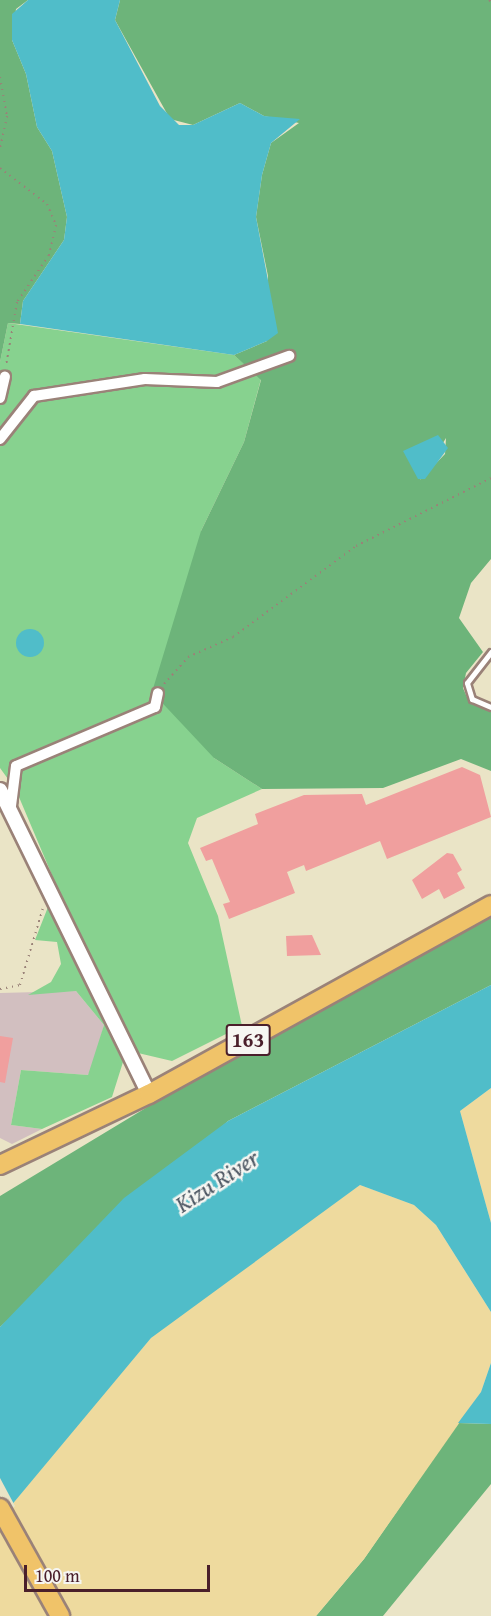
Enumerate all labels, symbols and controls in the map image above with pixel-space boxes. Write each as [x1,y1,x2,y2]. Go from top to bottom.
road number: 163 [226,1022,270,1058]
water label: Kizu River [170,1143,264,1219]
scale bar [27,1553,213,1591]
text: 100 m [35,1562,80,1589]

